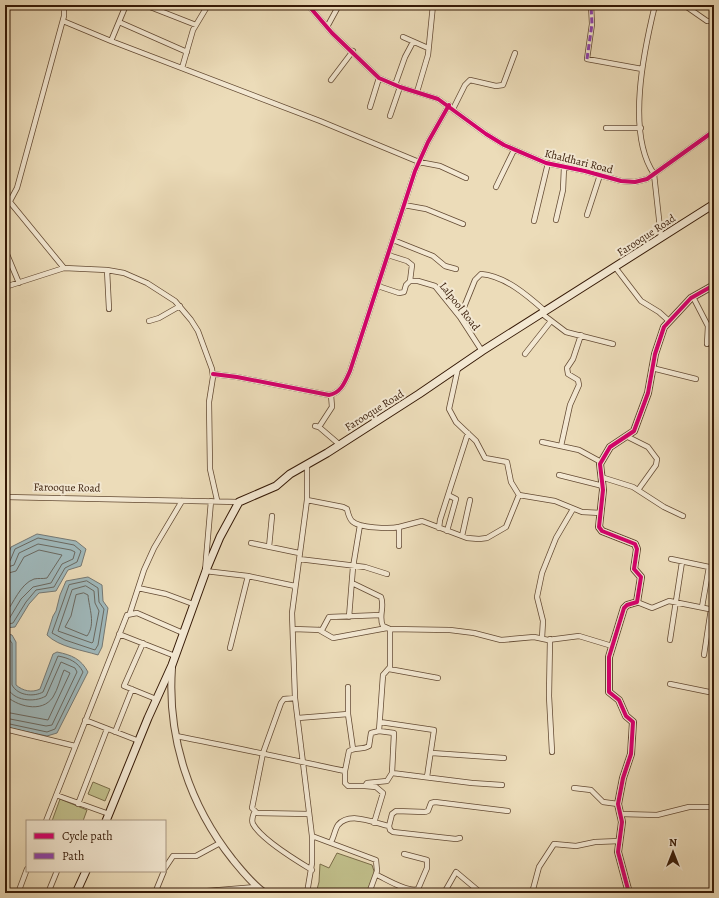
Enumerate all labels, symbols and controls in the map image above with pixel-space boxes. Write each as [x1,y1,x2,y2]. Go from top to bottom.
street label: Khaldhari Road [543,146,615,177]
street label: Farooque Road [614,211,679,260]
street label: Lalpool Road [436,279,483,334]
street label: Farooque Road [342,386,407,435]
street label: Farooque Road [33,479,101,496]
legend [26,820,166,872]
text: Cycle path [62,828,113,844]
north arrow [653,832,693,872]
text: N [669,835,677,850]
text: Path [62,848,85,864]

